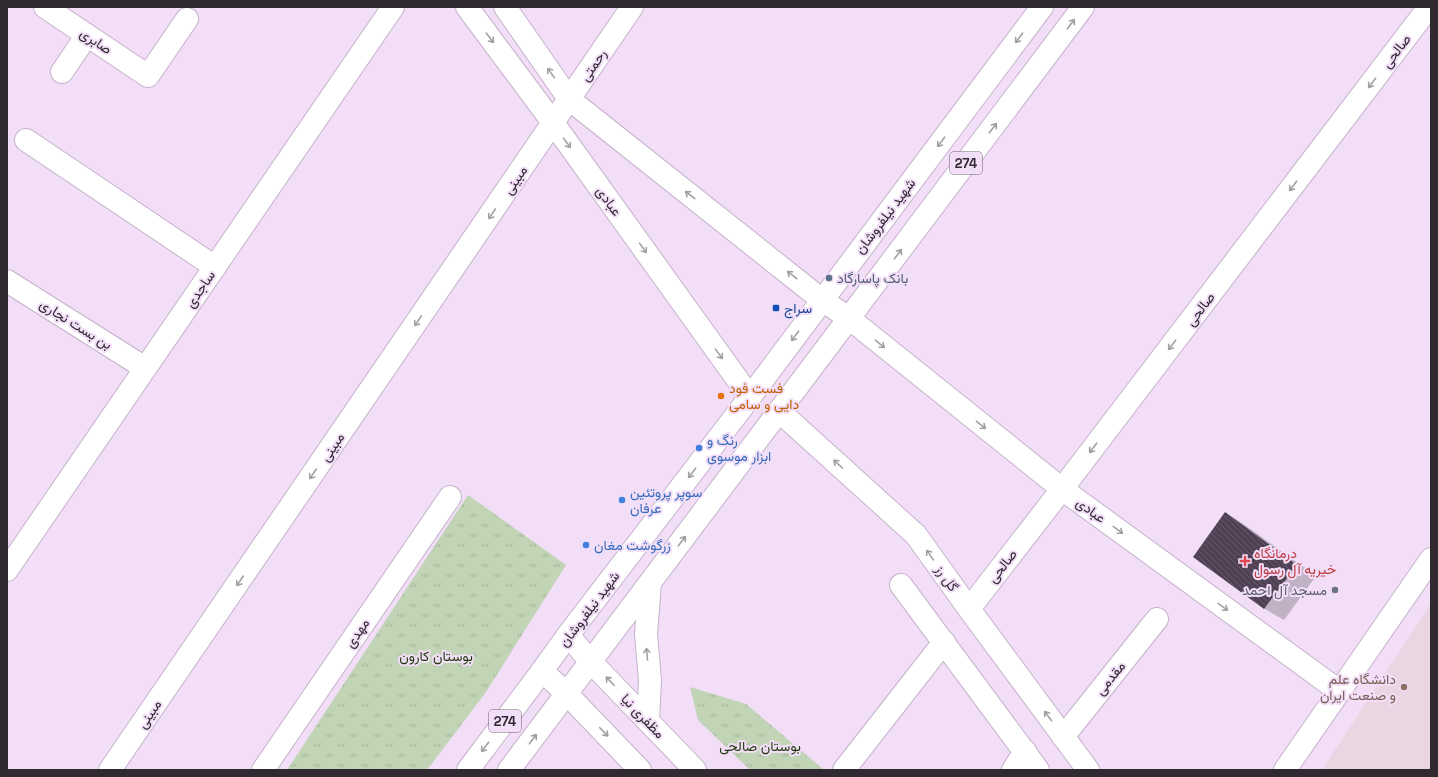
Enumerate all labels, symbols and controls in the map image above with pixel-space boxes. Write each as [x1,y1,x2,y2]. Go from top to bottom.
one-way arrow [1066,18,1075,29]
street label: صابری [77,24,116,58]
street label: صالحی [1377,30,1415,72]
one-way arrow [486,33,494,44]
one-way arrow [1015,33,1023,44]
street label: رحمتی [576,45,610,85]
one-way arrow [547,68,555,79]
one-way arrow [1368,77,1376,88]
one-way arrow [989,123,997,134]
one-way arrow [563,137,571,148]
one-way arrow [936,137,945,148]
road number: 274 [950,152,982,174]
street label: مبینی [499,162,531,198]
street label: شهید نیلفروشان [851,175,919,257]
one-way arrow [1289,180,1297,191]
street label: عبادی [592,183,626,219]
one-way arrow [684,190,695,199]
one-way arrow [488,208,496,219]
one-way arrow [639,243,647,254]
one-way arrow [894,249,902,260]
street label: ساجدی [181,267,219,311]
place label: بانک پاسارگاد [837,269,908,288]
one-way arrow [786,271,797,280]
marker: بانک پاسارگاد [824,273,834,283]
street label: صالحی [1181,288,1219,330]
street label: بن بست نجاری [36,295,116,353]
place label: سراج [784,299,812,319]
marker: سراج [771,303,781,313]
one-way arrow [414,315,422,327]
one-way arrow [791,330,800,341]
one-way arrow [875,339,885,348]
one-way arrow [1168,339,1176,350]
one-way arrow [715,348,723,359]
place label: فست فود دایی و سامی [729,379,800,413]
marker: فست فود دایی و سامی [716,391,726,401]
one-way arrow [976,421,987,429]
street label: مبینی [316,429,348,465]
place label: رنگ و ابزار موسوی [707,431,771,465]
marker: رنگ و ابزار موسوی [694,443,704,453]
one-way arrow [1089,443,1097,454]
one-way arrow [833,460,843,469]
one-way arrow [688,467,696,478]
one-way arrow [309,468,317,479]
place label: سوپر پروتئین عرفان [630,483,702,517]
street label: عبادی [1073,493,1109,527]
marker: سوپر پروتئین عرفان [617,495,627,505]
one-way arrow [1112,526,1123,534]
one-way arrow [678,535,686,546]
place label: زرگوشت مغان [594,536,671,554]
marker: زرگوشت مغان [581,540,591,550]
place label: درمانگاه خیریه آل رسول [1254,544,1336,579]
street label: صالحی [983,545,1021,587]
one-way arrow [926,549,934,560]
marker: درمانگاه خیریه آل رسول [1239,555,1251,567]
street label: گل رز [931,560,963,595]
street label: شهید نیلفروشان [555,568,623,650]
one-way arrow [236,576,244,587]
place label: مسجد آل احمد [1242,581,1327,600]
marker: مسجد آل احمد [1330,585,1340,595]
one-way arrow [1217,602,1228,611]
street label: مهدی [341,615,373,651]
park label: بوستان کارون [399,647,473,665]
one-way arrow [644,648,651,661]
street label: مقدمی [1091,657,1129,699]
place label: دانشگاه علم و صنعت ایران [1320,670,1396,704]
one-way arrow [605,676,614,686]
marker: دانشگاه علم و صنعت ایران [1399,682,1409,692]
street label: مظفری نیا [617,690,669,742]
street label: مبینی [133,696,165,732]
road number: 274 [489,710,521,732]
one-way arrow [1044,711,1052,722]
one-way arrow [599,727,608,737]
one-way arrow [529,734,537,745]
park label: بوستان صالحی [719,737,801,755]
one-way arrow [481,741,489,752]

